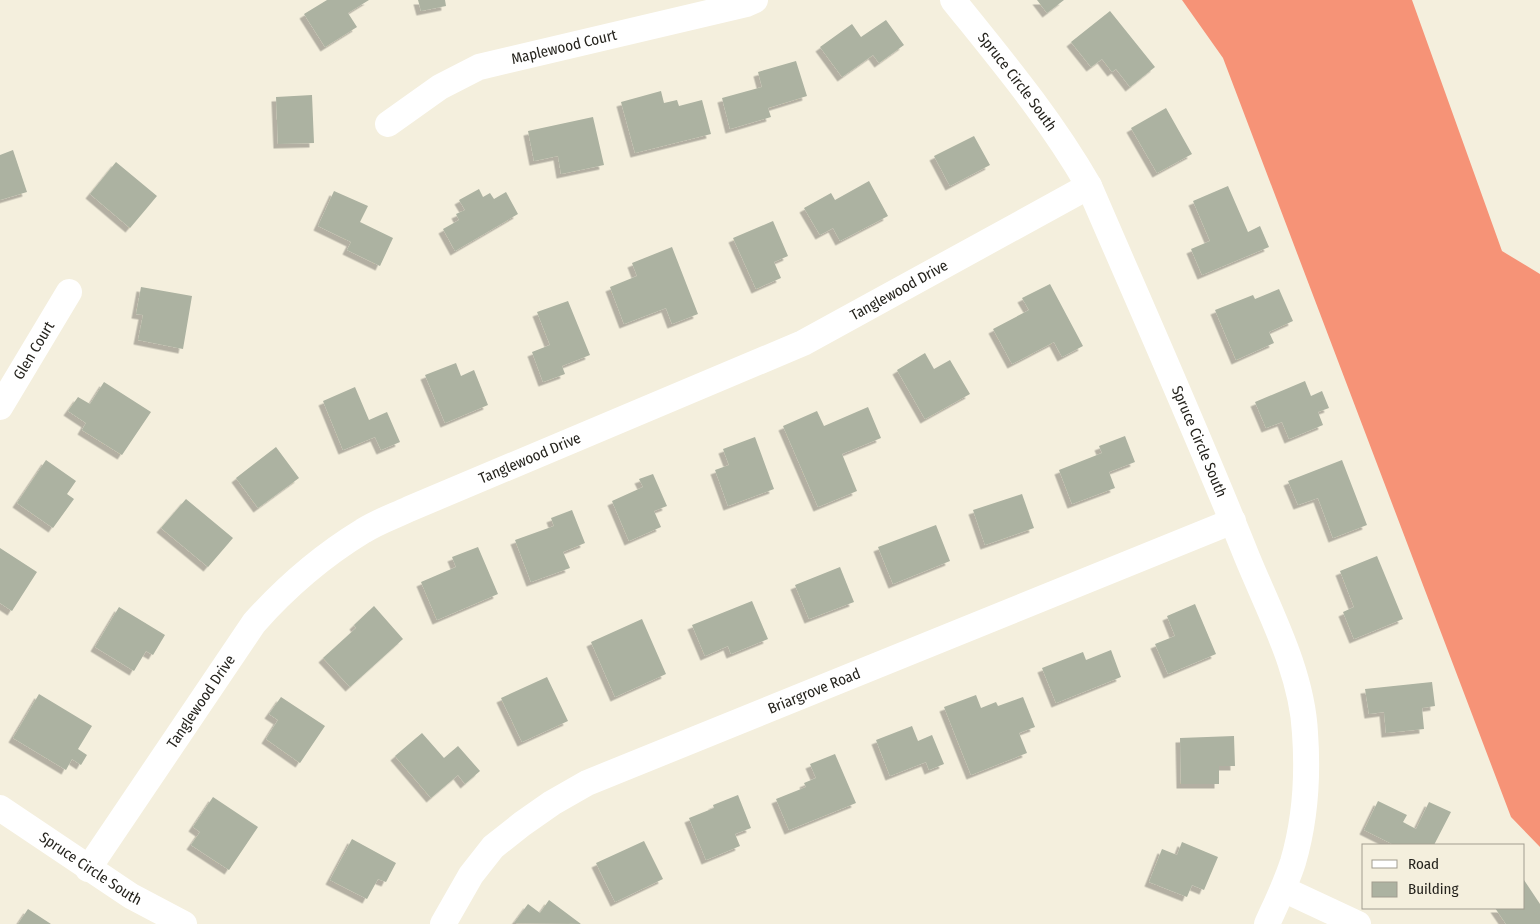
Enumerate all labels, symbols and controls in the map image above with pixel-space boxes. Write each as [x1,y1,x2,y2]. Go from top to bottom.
street label: Maplewood Court [510,26,619,68]
street label: Spruce Circle South [974,29,1060,134]
street label: Tanglewood Drive [847,256,951,324]
street label: Glen Court [10,318,58,383]
street label: Spruce Circle South [1168,383,1231,500]
street label: Tanglewood Drive [476,429,583,488]
street label: Tanglewood Drive [163,651,239,752]
street label: Briargrove Road [765,664,863,718]
street label: Spruce Circle South [36,828,145,909]
legend [1362,844,1525,909]
text: Road [1408,855,1439,873]
text: Building [1408,880,1459,898]

